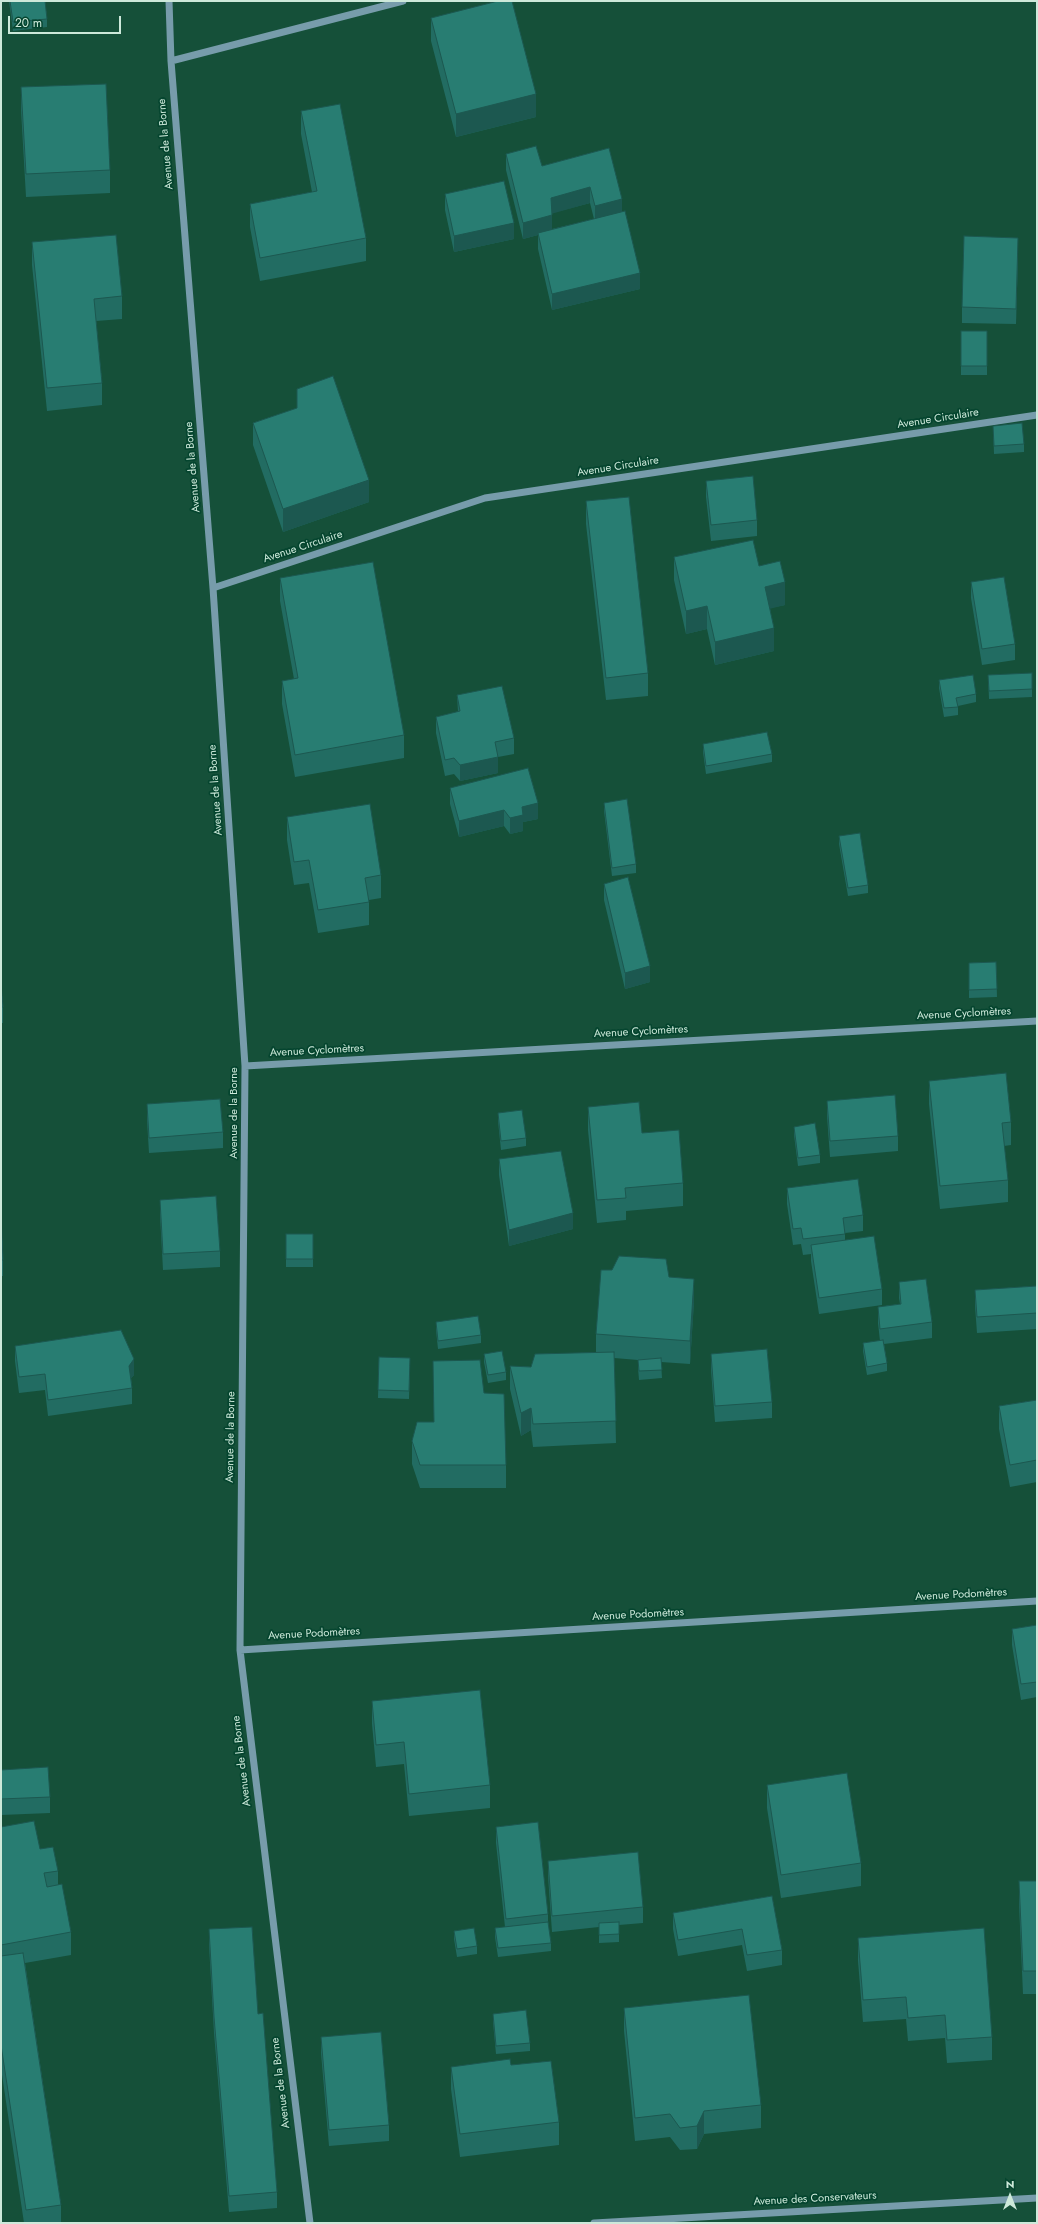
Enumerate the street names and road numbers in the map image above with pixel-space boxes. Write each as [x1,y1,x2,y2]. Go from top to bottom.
street label: Avenue de la Borne [155,98,177,190]
street label: Avenue Circulaire [896,406,980,432]
street label: Avenue de la Borne [182,421,204,513]
street label: Avenue Circulaire [576,454,660,480]
street label: Avenue Circulaire [262,528,344,566]
street label: Avenue de la Borne [206,744,226,836]
street label: Avenue Cyclomètres [917,1005,1011,1023]
street label: Avenue Cyclomètres [594,1023,688,1041]
street label: Avenue Cyclomètres [270,1042,364,1060]
street label: Avenue de la Borne [227,1067,241,1159]
street label: Avenue de la Borne [224,1391,238,1483]
street label: Avenue Podomètres [915,1586,1007,1604]
street label: Avenue Podomètres [592,1606,684,1624]
street label: Avenue Podomètres [268,1625,360,1643]
street label: Avenue de la Borne [230,1715,254,1807]
street label: Avenue de la Borne [269,2037,293,2129]
street label: Avenue des Conservateurs [753,2189,877,2209]

